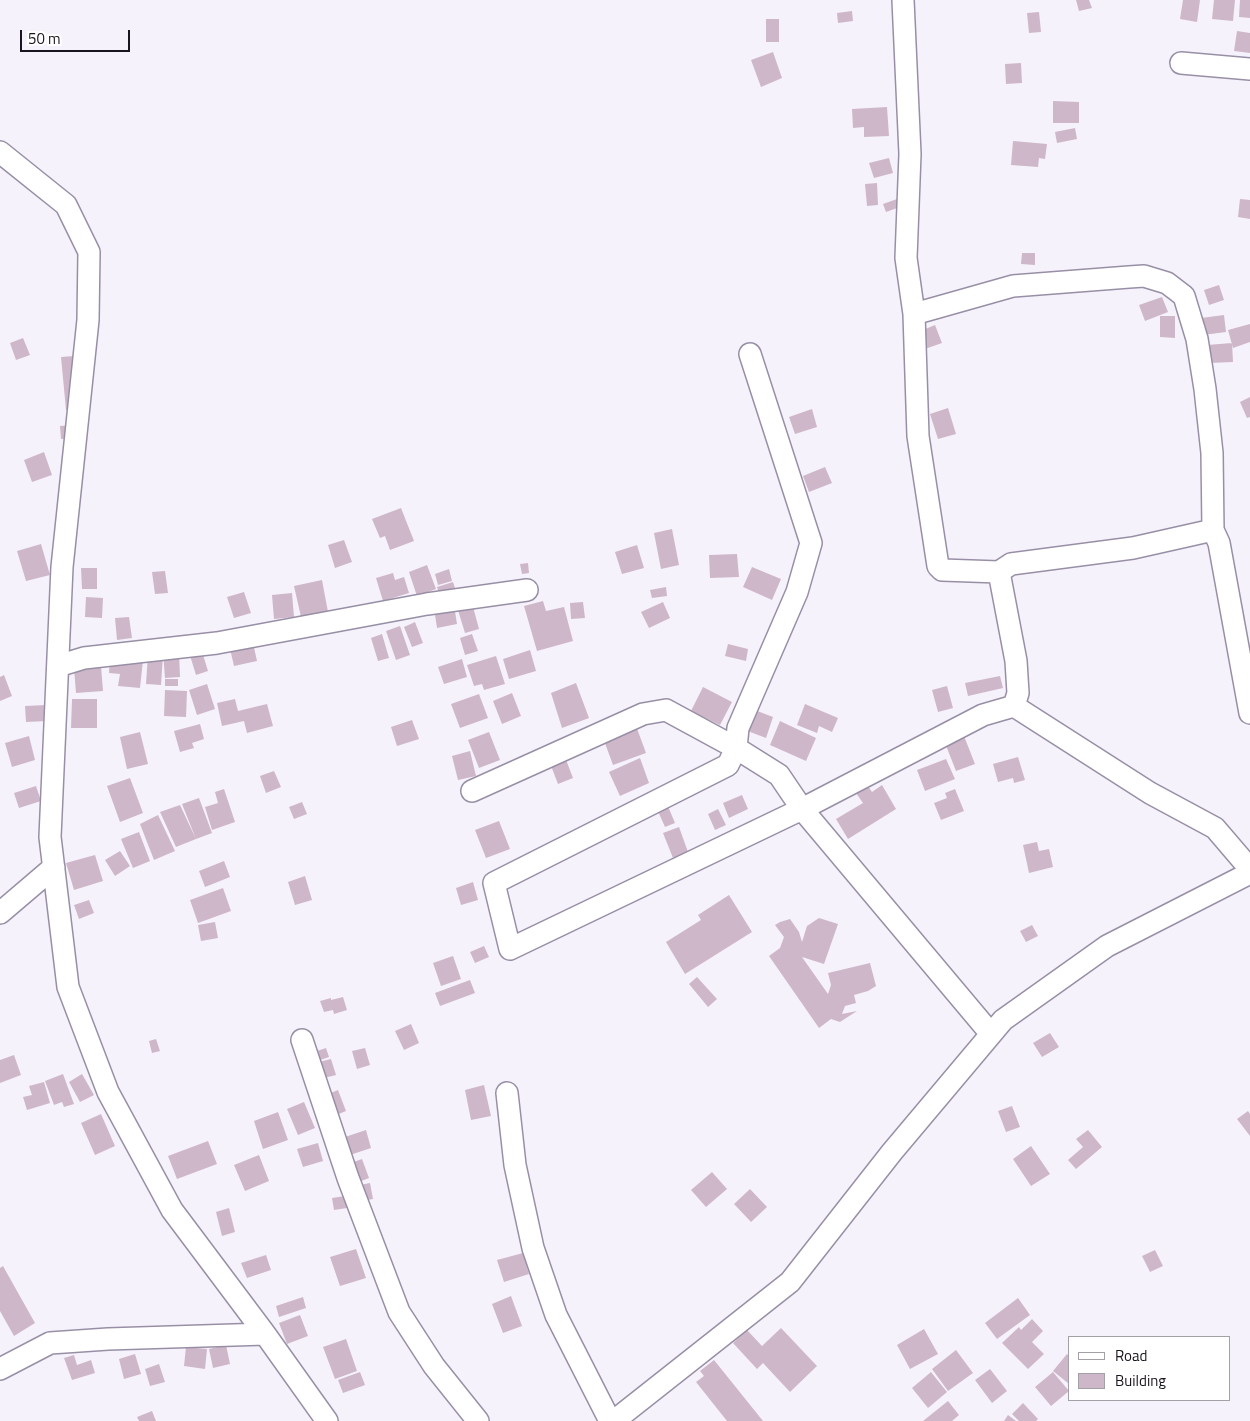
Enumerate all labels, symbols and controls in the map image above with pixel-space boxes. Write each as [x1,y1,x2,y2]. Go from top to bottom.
scale bar [22,20,132,52]
text: 50 m [28,27,61,50]
legend [1068,1336,1230,1401]
text: Road [1115,1344,1147,1367]
text: Building [1115,1369,1166,1392]

